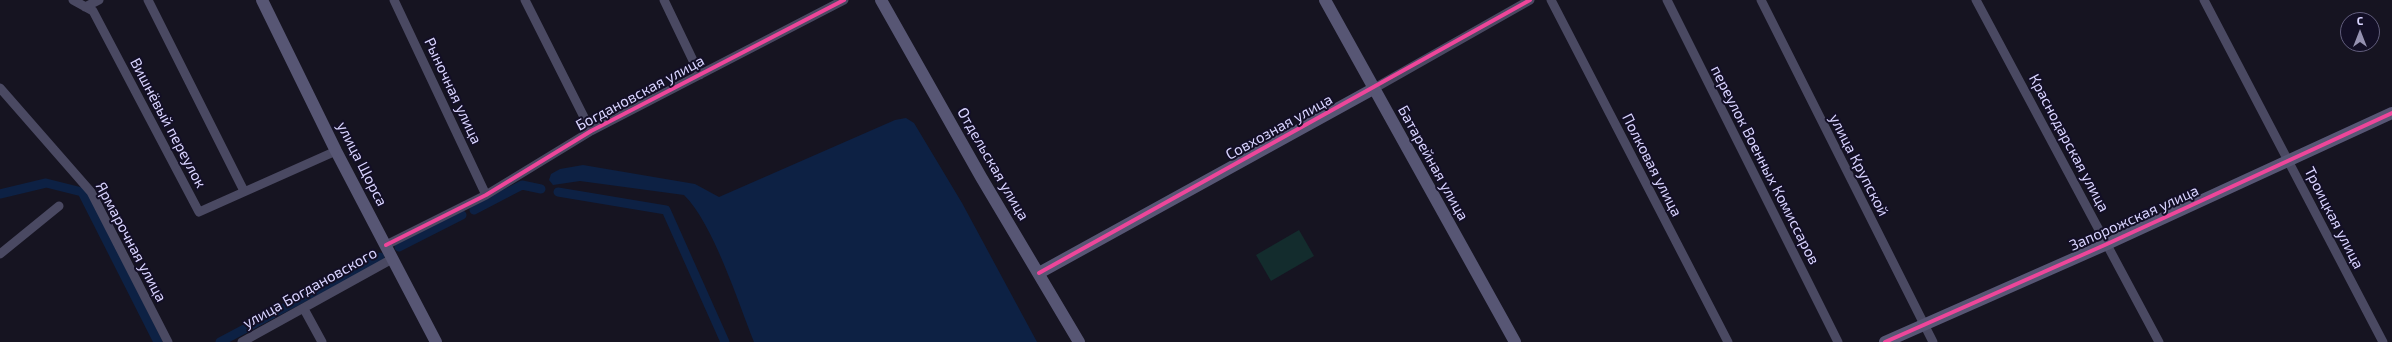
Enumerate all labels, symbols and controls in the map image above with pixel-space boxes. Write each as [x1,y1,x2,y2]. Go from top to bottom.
north arrow [2340,12,2380,52]
text: С [2357,14,2363,27]
street label: Рыночная улица [420,35,486,147]
street label: Богдановская улица [573,51,707,135]
street label: Вишнёвый переулок [126,55,210,191]
street label: переулок Военных Комиссаров [1707,62,1823,268]
street label: Краснодарская улица [2025,71,2113,215]
street label: Совхозная улица [1222,90,1336,164]
street label: Батарейная улица [1394,102,1472,224]
street label: Отдельская улица [953,104,1033,224]
street label: Полковая улица [1618,110,1686,220]
street label: улица Крупской [1826,111,1892,219]
street label: улица Щорса [333,119,391,209]
street label: Троицкая улица [2301,164,2367,272]
street label: Ярмарочная улица [92,179,170,305]
street label: Запорожская улица [2066,181,2202,255]
street label: улица Богдановского [240,244,380,332]

